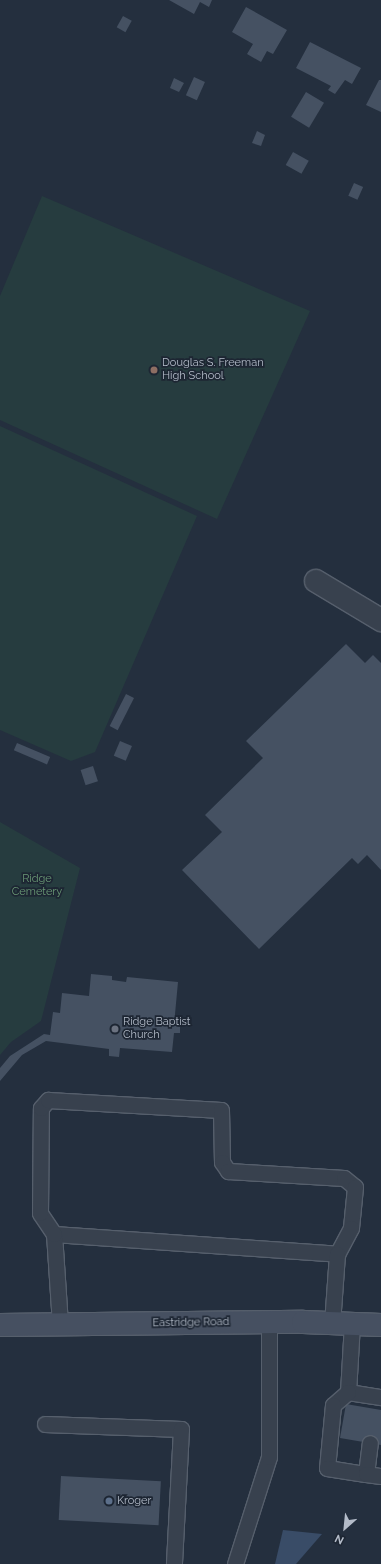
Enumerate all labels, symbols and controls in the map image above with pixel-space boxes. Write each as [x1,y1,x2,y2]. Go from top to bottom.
place label: Douglas S. Freeman High School [162,357,264,383]
marker: Douglas S. Freeman High School [149,365,159,375]
park label: Ridge Cemetery [12,873,62,899]
place label: Ridge Baptist Church [123,1016,191,1042]
marker: Ridge Baptist Church [110,1024,120,1034]
street label: Eastridge Road [152,1316,230,1330]
place label: Kroger [117,1494,151,1508]
marker: Kroger [104,1496,114,1506]
north arrow [325,1508,365,1548]
text: N [333,1531,346,1547]

